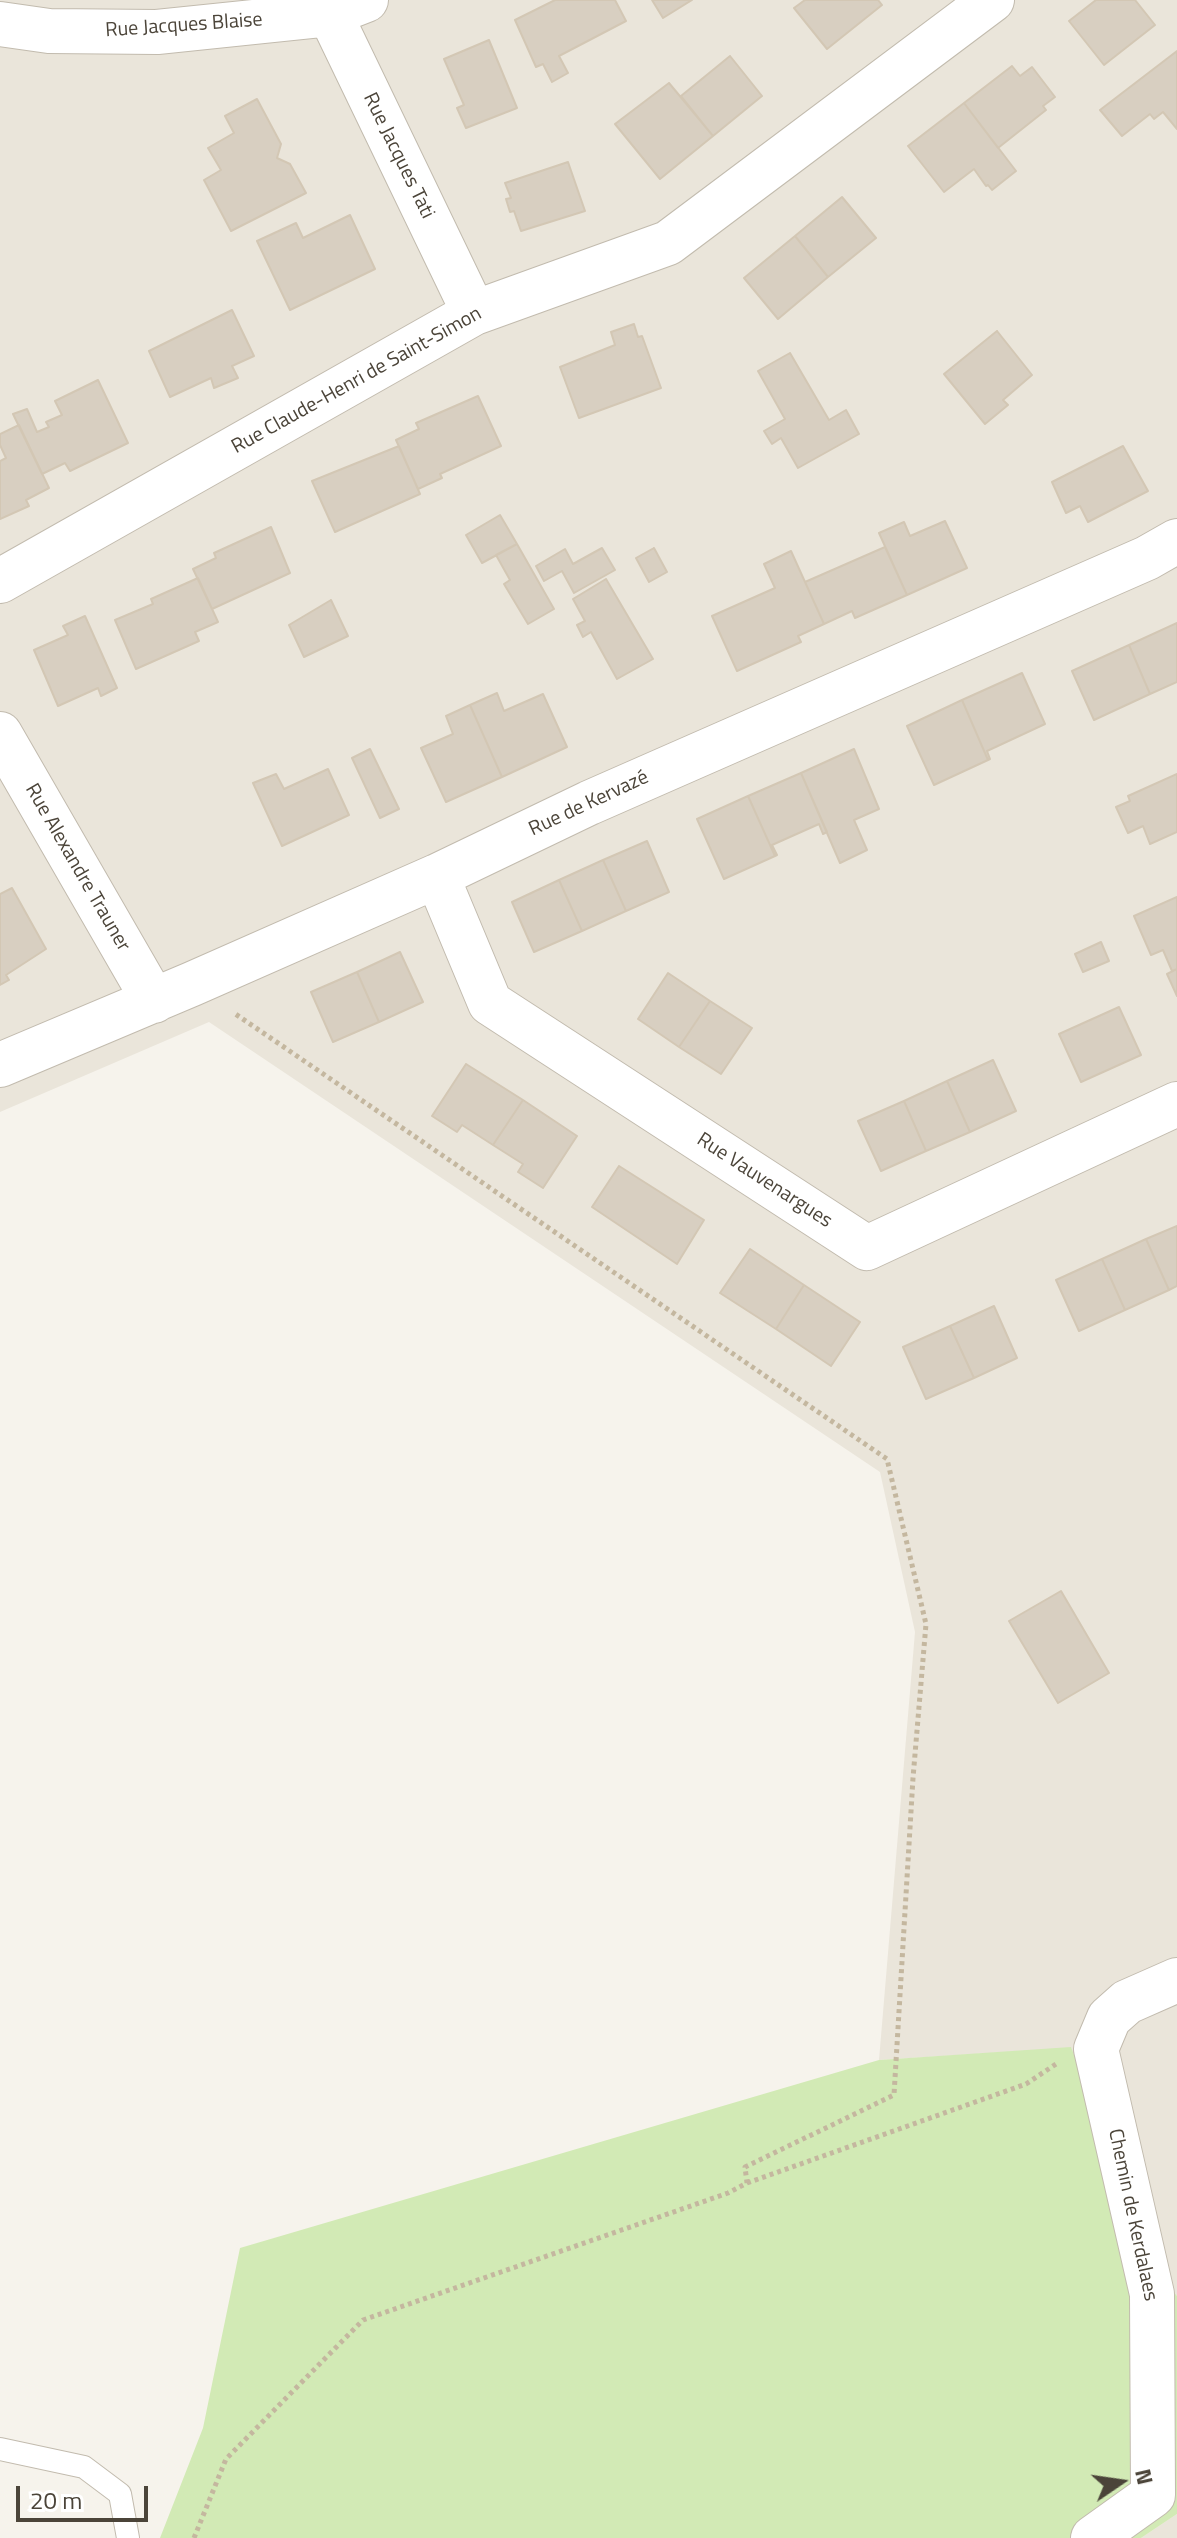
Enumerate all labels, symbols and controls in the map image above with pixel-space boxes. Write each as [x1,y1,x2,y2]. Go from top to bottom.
street label: Rue Jacques Blaise [105,9,263,43]
street label: Rue Jacques Tati [357,89,439,223]
street label: Rue Claude-Henri de Saint-Simon [228,302,486,460]
street label: Rue de Kervazé [525,766,653,842]
street label: Rue Alexandre Trauner [19,780,135,956]
street label: Rue Vauvenargues [692,1128,836,1234]
street label: Chemin de Kerdalaes [1102,2127,1162,2303]
north arrow [1081,2442,1161,2522]
text: N [1126,2465,1163,2488]
scale bar [20,2470,152,2520]
text: 20 m [30,2482,82,2518]

